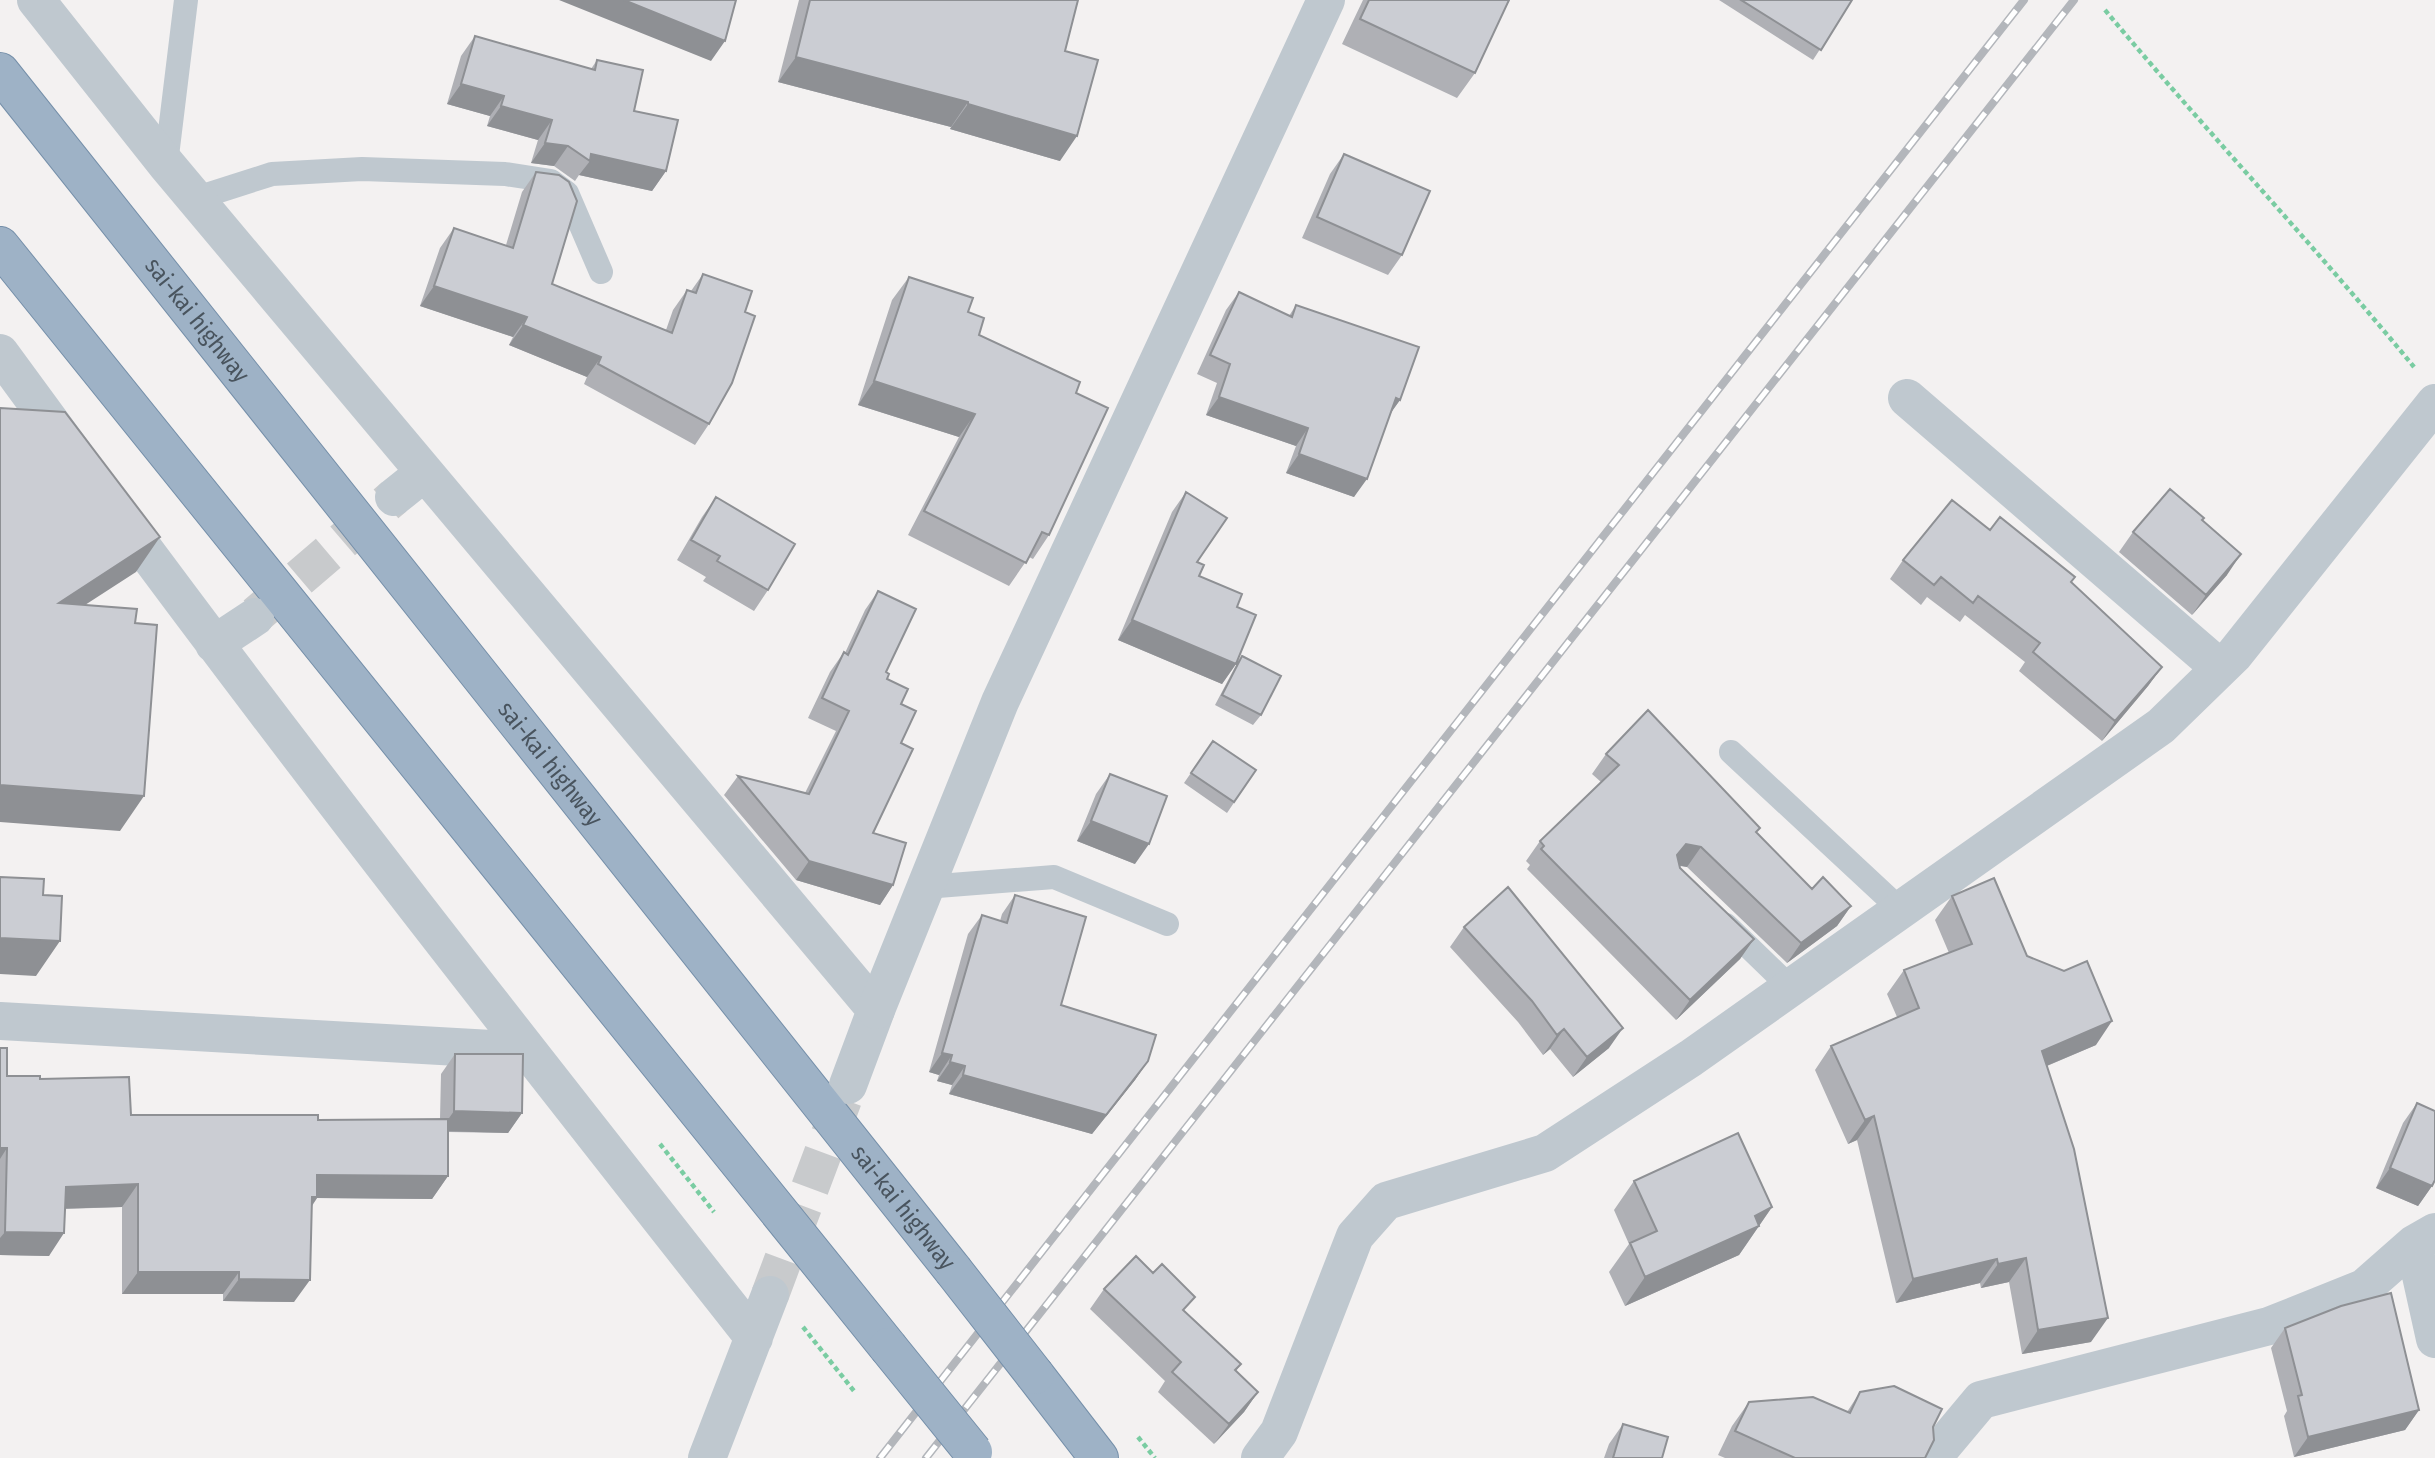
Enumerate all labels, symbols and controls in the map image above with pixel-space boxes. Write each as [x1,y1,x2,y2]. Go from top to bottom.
street label: sai-kai highway [139,252,256,388]
street label: sai-kai highway [492,696,609,832]
street label: sai-kai highway [845,1140,962,1276]

